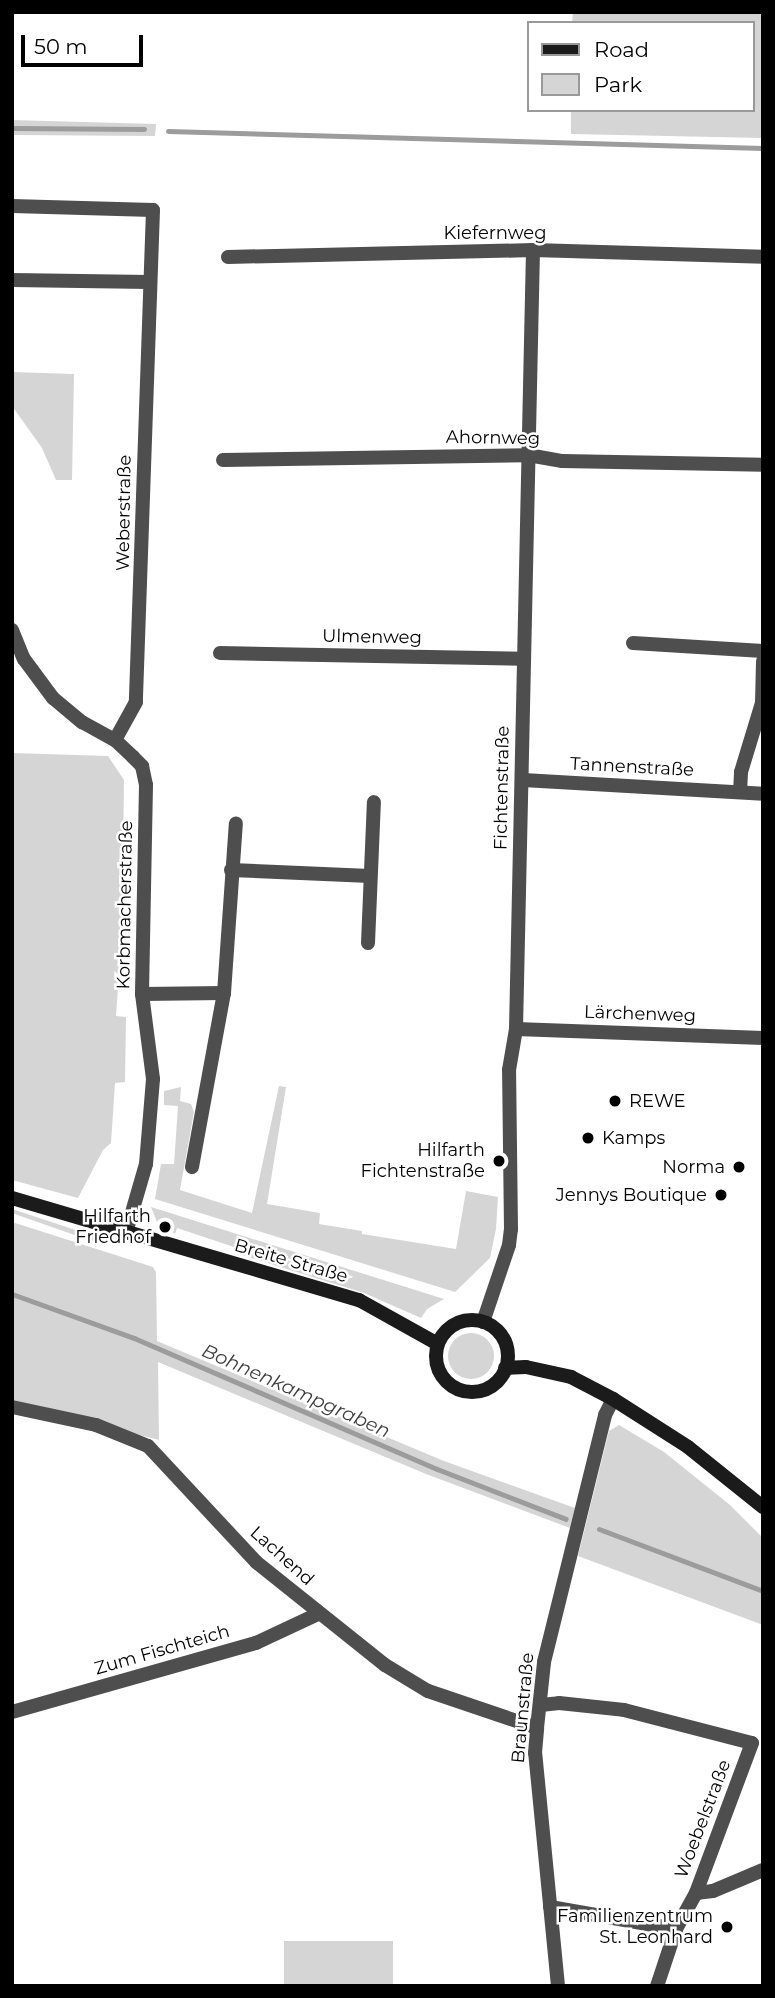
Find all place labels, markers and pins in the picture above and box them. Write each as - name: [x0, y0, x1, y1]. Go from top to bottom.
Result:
- place label: REWE: [629, 1090, 686, 1112]
- marker: REWE: [607, 1093, 623, 1109]
- place label: Kamps: [602, 1127, 665, 1149]
- marker: Kamps: [580, 1130, 596, 1146]
- place label: Hilfarth Fichtenstraße: [360, 1140, 485, 1182]
- marker: Hilfarth Fichtenstraße: [491, 1153, 507, 1169]
- place label: Norma: [662, 1156, 725, 1178]
- marker: Norma: [731, 1159, 747, 1175]
- place label: Jennys Boutique: [556, 1184, 707, 1206]
- marker: Jennys Boutique: [713, 1187, 729, 1203]
- place label: Hilfarth Friedhof: [75, 1206, 151, 1248]
- marker: Hilfarth Friedhof: [157, 1219, 173, 1235]
- place label: Familienzentrum St. Leonhard: [557, 1906, 713, 1948]
- marker: Familienzentrum St. Leonhard: [719, 1919, 735, 1935]

